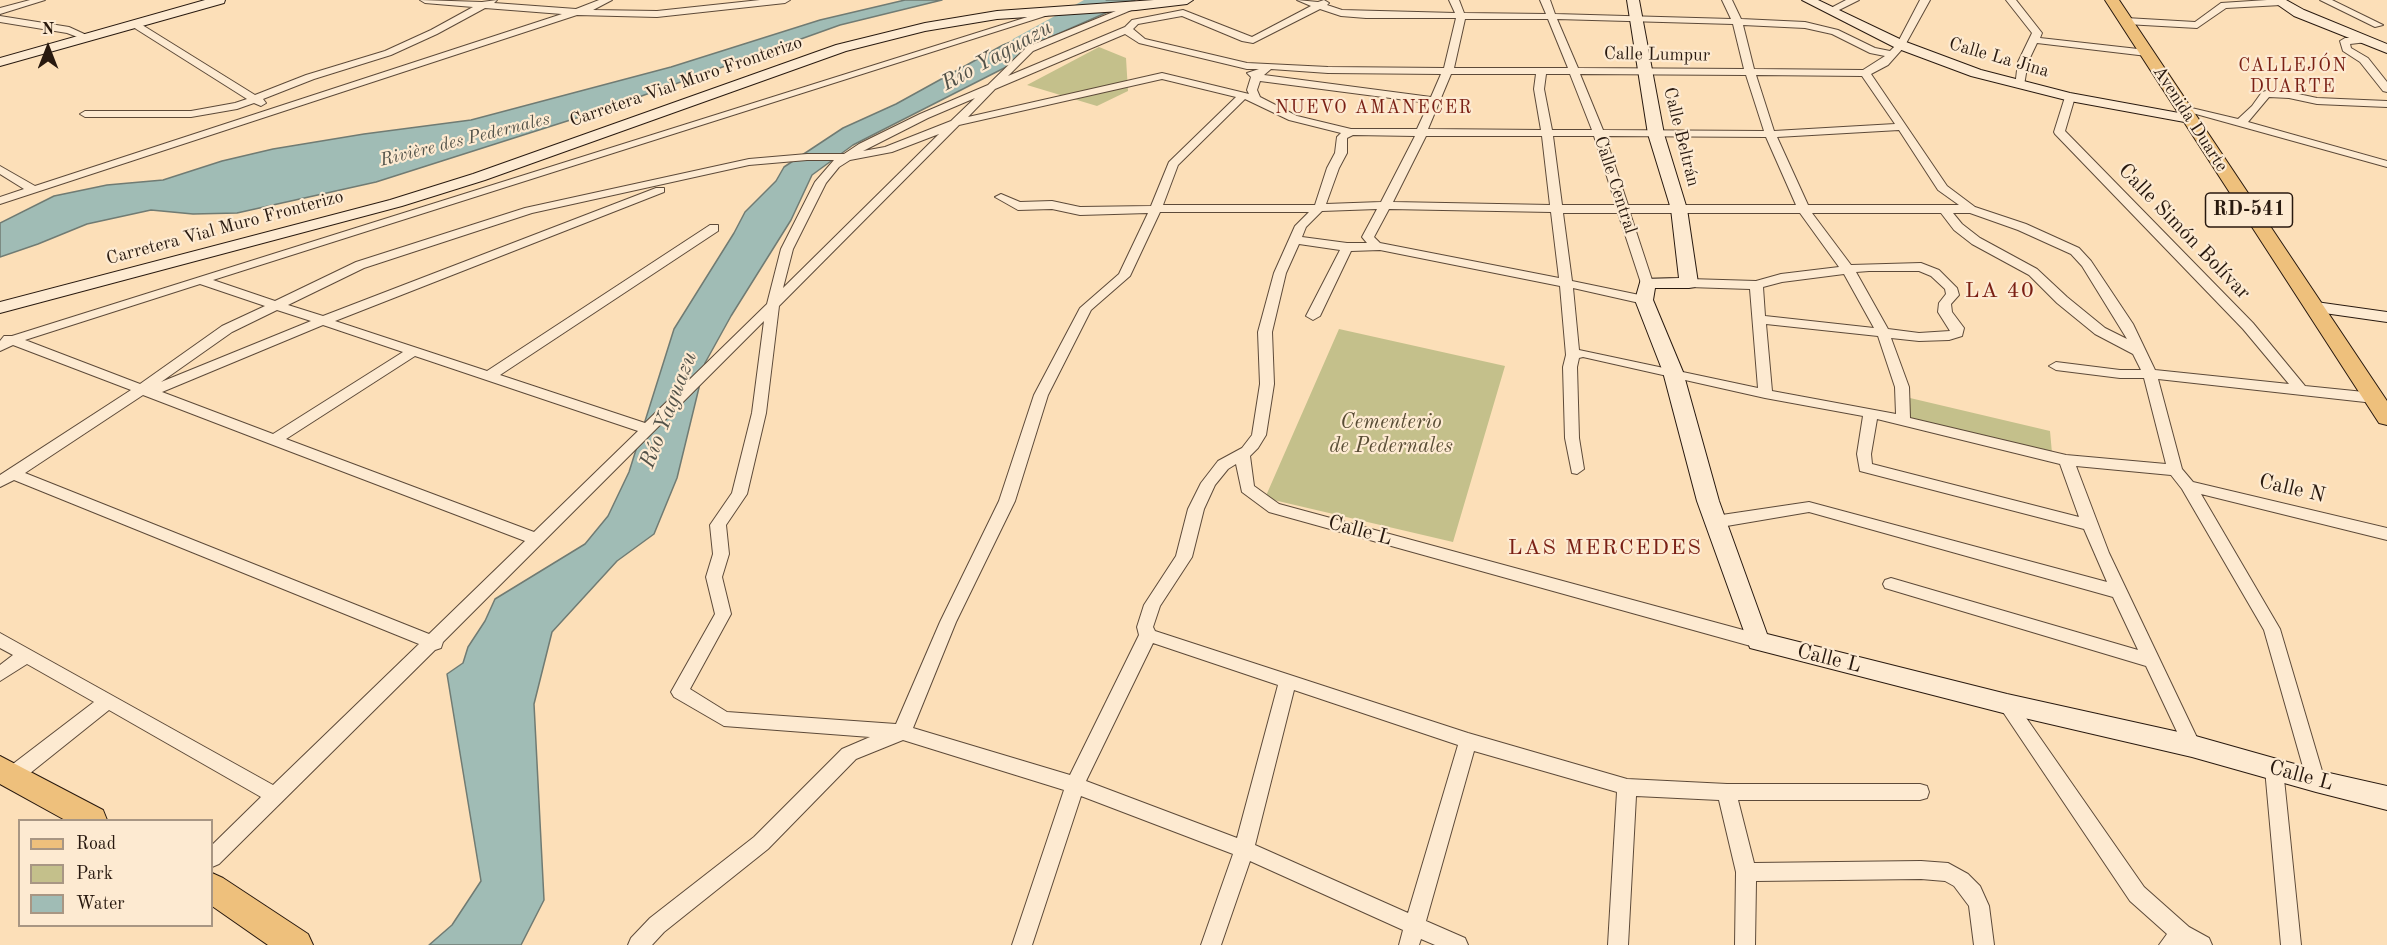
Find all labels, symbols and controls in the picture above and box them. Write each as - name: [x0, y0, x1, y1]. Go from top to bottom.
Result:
- water label: Río Yaguazu: [937, 15, 1057, 97]
- north arrow: [18, 18, 78, 78]
- text: N: [42, 22, 54, 38]
- street label: Carretera Vial Muro Fronterizo: [567, 32, 805, 132]
- street label: Calle La Jina: [1946, 33, 2052, 83]
- street label: Calle Lumpur: [1604, 43, 1710, 67]
- district label: CALLEJÓN DUARTE: [2238, 55, 2348, 98]
- street label: Avenida Duarte: [2148, 62, 2232, 176]
- street label: Calle Beltrán: [1658, 85, 1704, 189]
- district label: NUEVO AMANECER: [1275, 97, 1473, 119]
- water label: Rivière des Pedernales: [378, 108, 552, 172]
- street label: Calle Central: [1589, 133, 1641, 237]
- street label: Calle Simón Bolívar: [2112, 159, 2256, 305]
- street label: Carretera Vial Muro Fronterizo: [104, 186, 346, 270]
- road number: RD-541: [2206, 193, 2292, 227]
- district label: LA 40: [1965, 278, 2035, 304]
- water label: Río Yaguazu: [635, 348, 703, 472]
- park label: Cementerio de Pedernales: [1329, 409, 1453, 459]
- street label: Calle N: [2256, 469, 2328, 509]
- street label: Calle L: [1325, 510, 1395, 552]
- district label: LAS MERCEDES: [1508, 535, 1702, 561]
- street label: Calle L: [1794, 639, 1864, 679]
- street label: Calle L: [2266, 755, 2336, 797]
- legend: [18, 819, 213, 927]
- text: Road: [76, 835, 116, 853]
- text: Park: [76, 865, 113, 883]
- text: Water: [76, 895, 125, 913]

